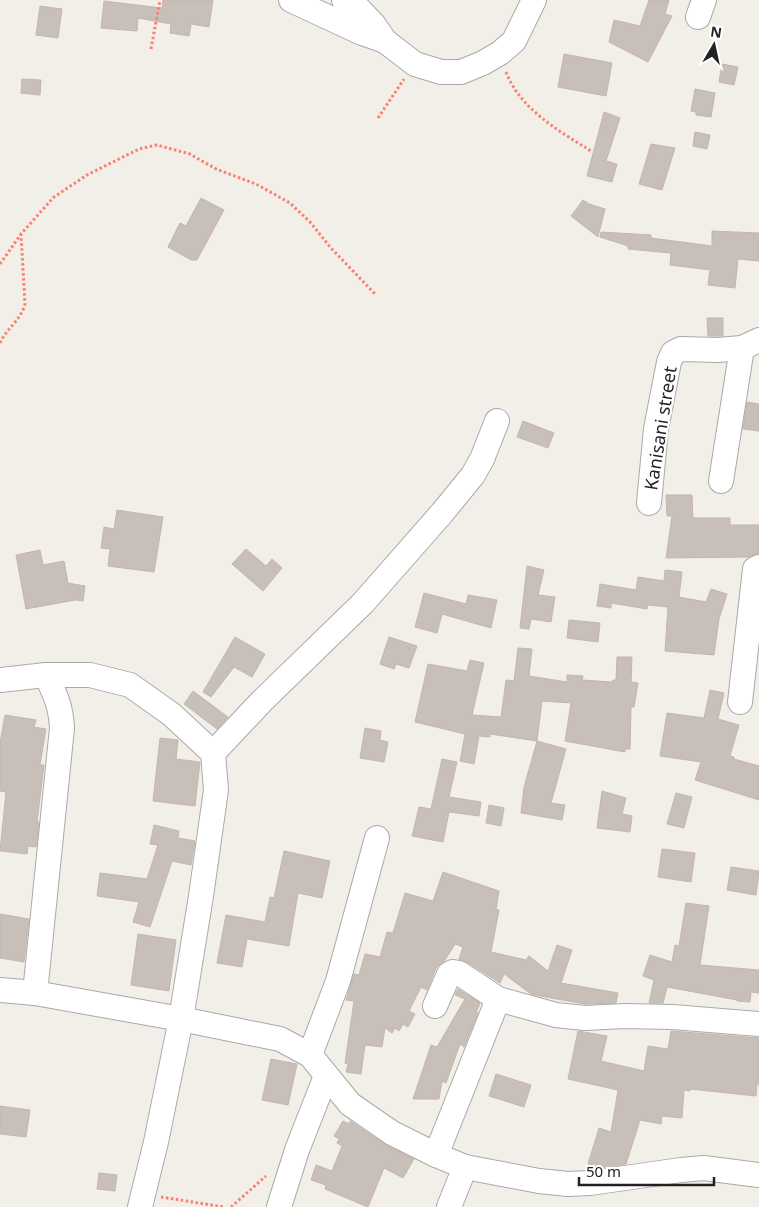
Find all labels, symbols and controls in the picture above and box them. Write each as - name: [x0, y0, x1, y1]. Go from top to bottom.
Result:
- north arrow: [689, 20, 739, 70]
- text: N: [709, 21, 723, 42]
- street label: Kanisani street: [638, 364, 682, 492]
- scale bar: [579, 1154, 714, 1186]
- text: 50 m: [586, 1161, 621, 1181]

